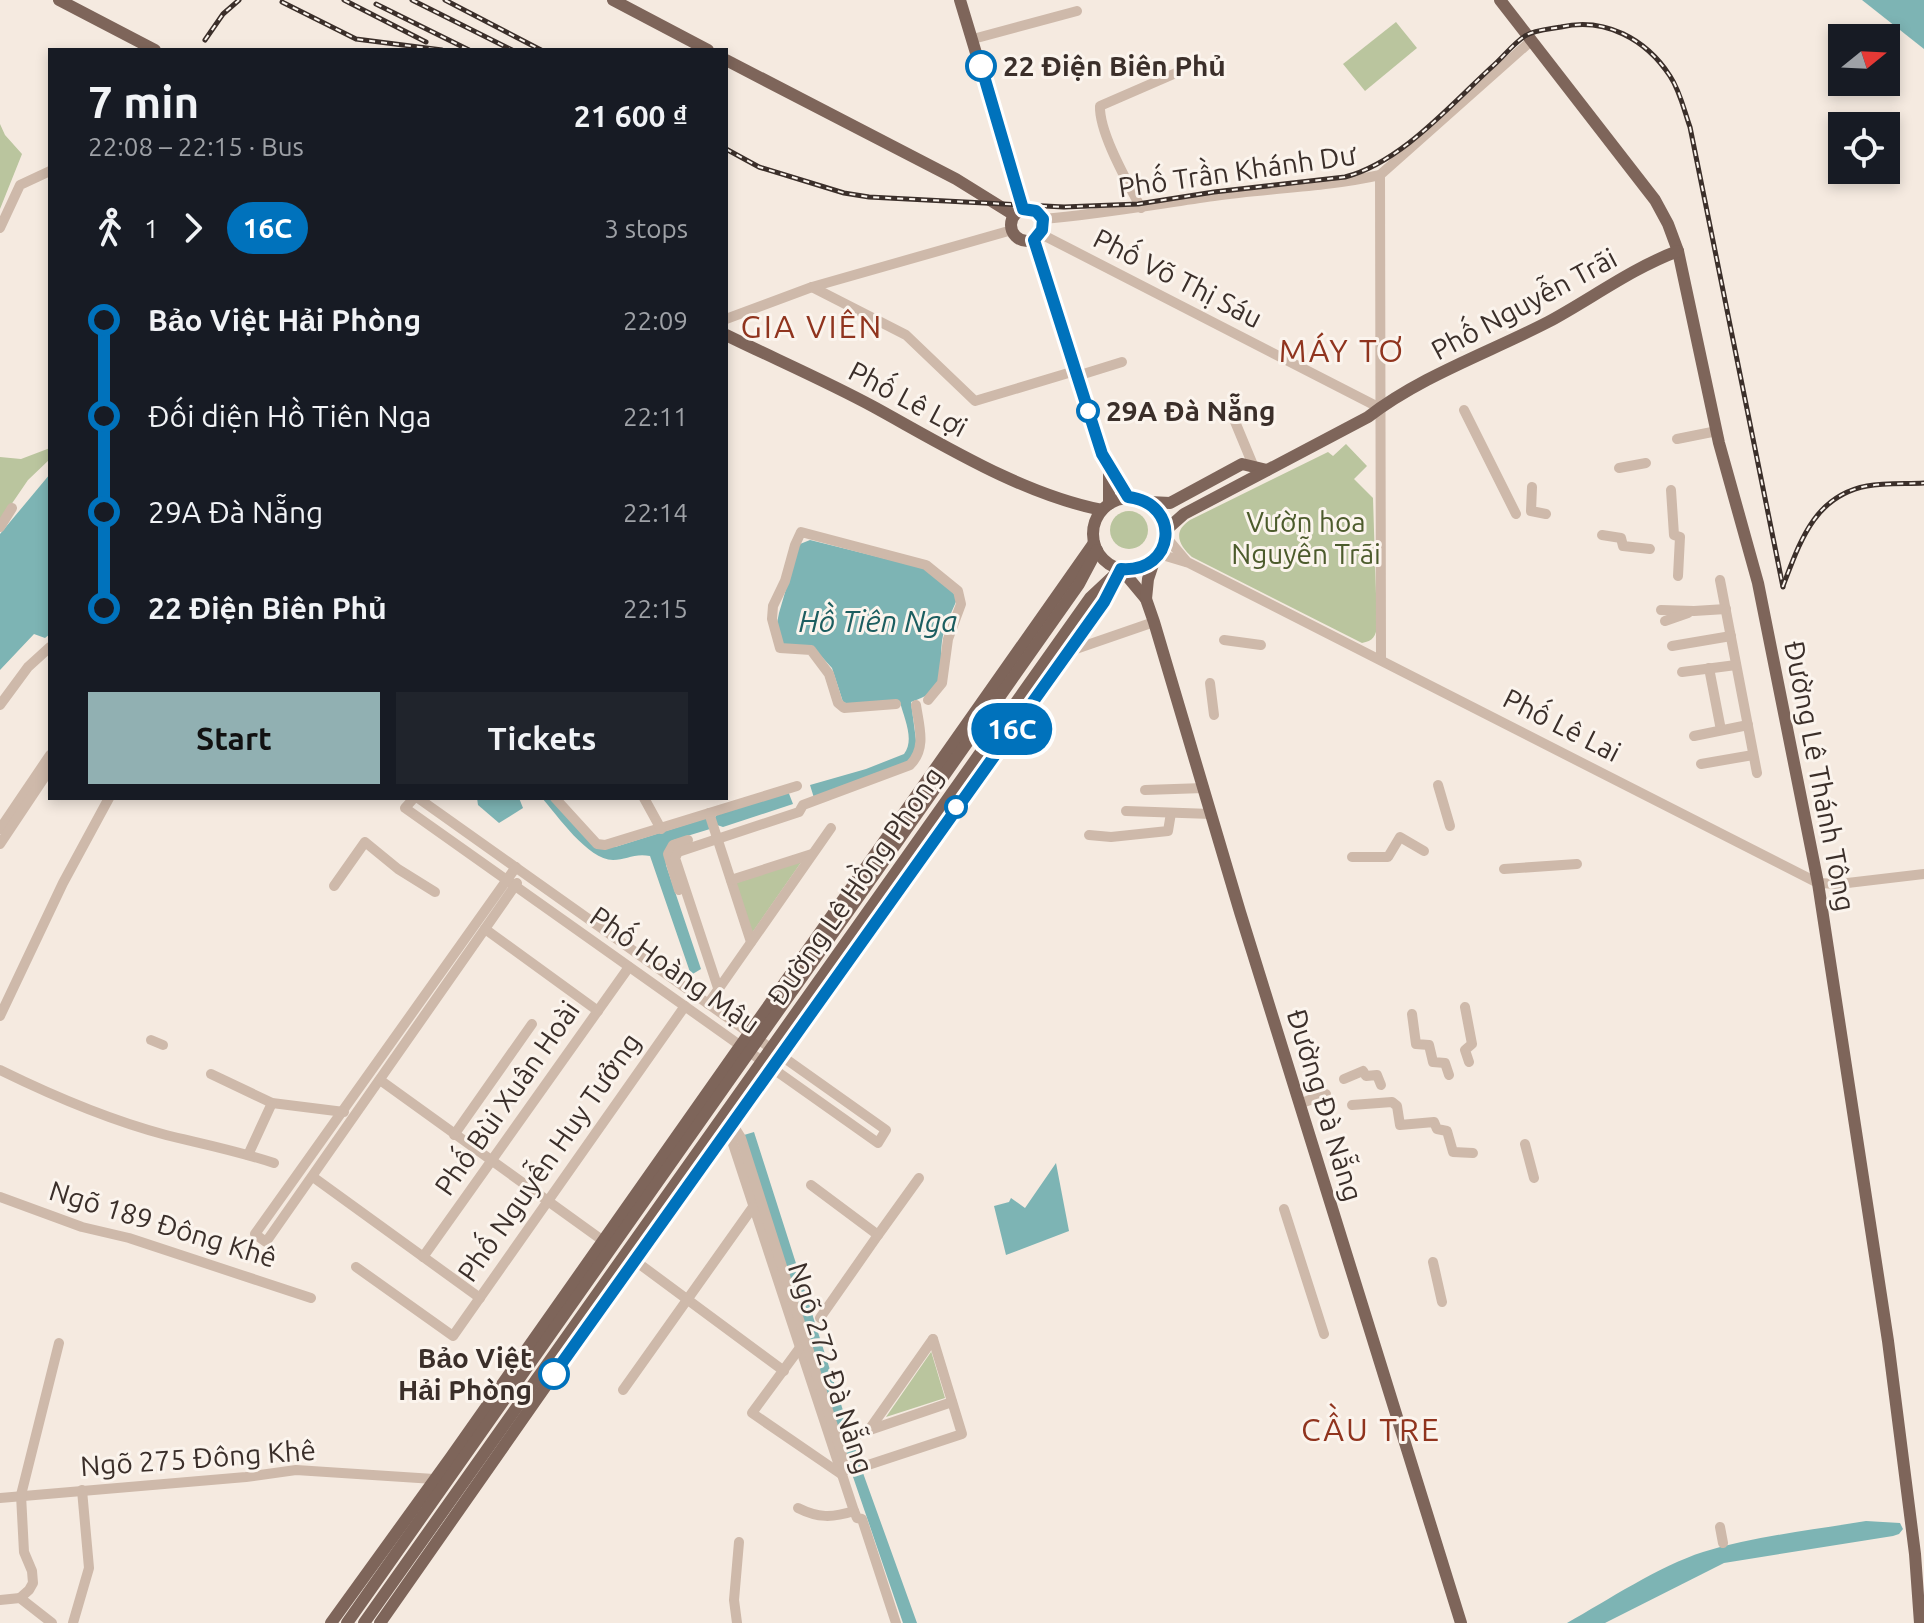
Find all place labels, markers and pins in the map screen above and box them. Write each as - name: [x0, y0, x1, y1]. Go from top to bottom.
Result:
- place label: 22 Điện Biên Phủ: [1003, 50, 1226, 81]
- marker: 22 Điện Biên Phủ: [966, 51, 996, 81]
- place label: 29A Đà Nẵng: [1106, 393, 1275, 426]
- marker: 29A Đà Nẵng: [1077, 400, 1099, 422]
- unlabelled marker: [945, 796, 967, 818]
- place label: Bảo Việt Hải Phòng: [398, 1342, 532, 1405]
- marker: Bảo Việt Hải Phòng: [539, 1359, 569, 1389]

